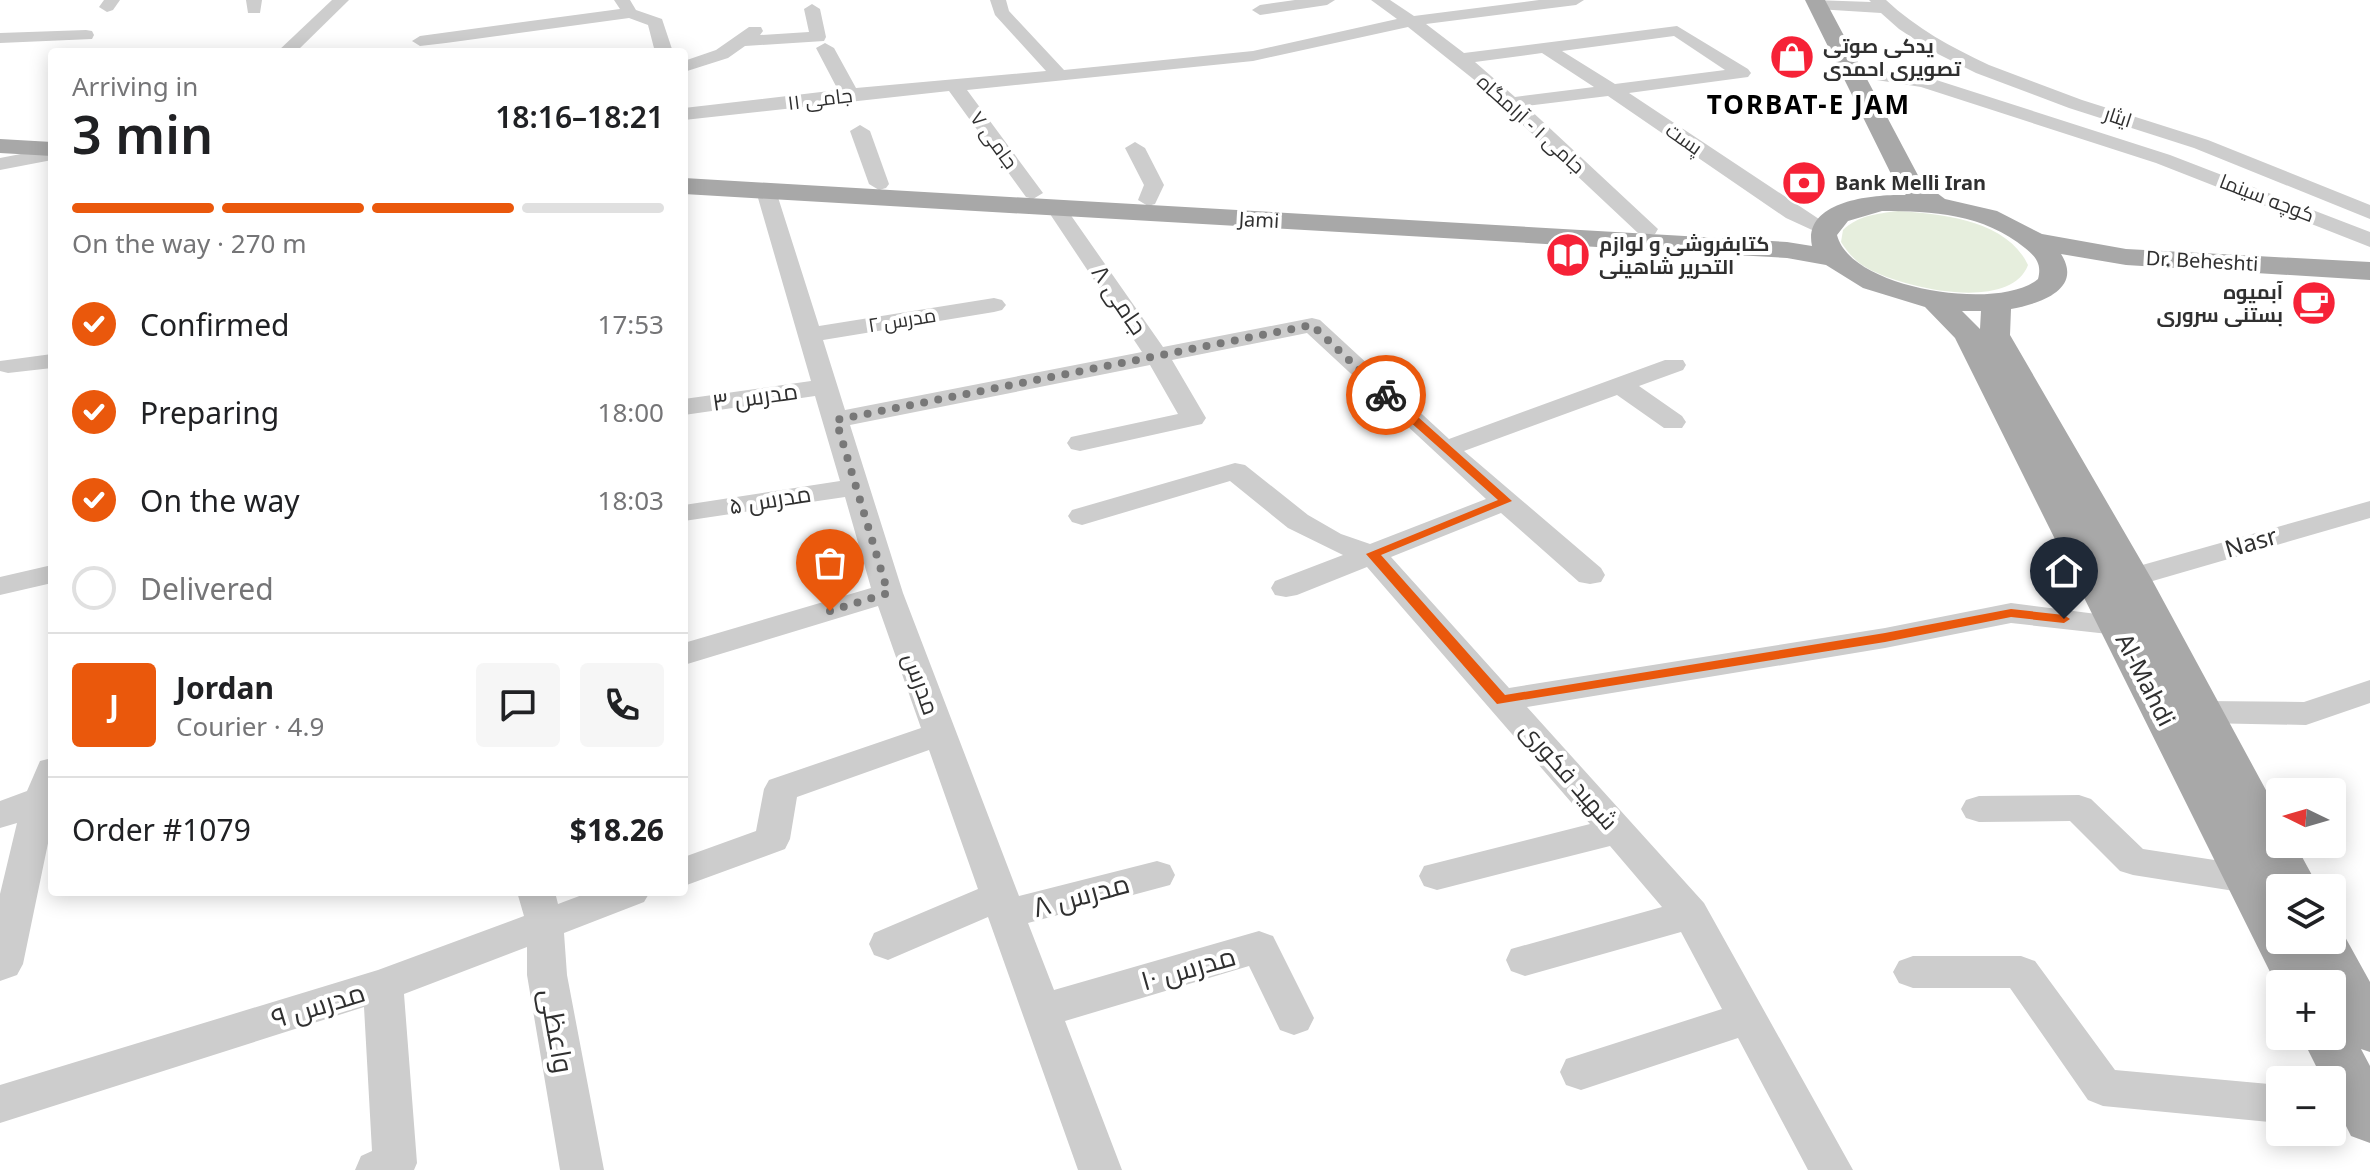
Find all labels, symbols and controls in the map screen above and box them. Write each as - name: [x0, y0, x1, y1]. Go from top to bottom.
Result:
- place label: یدکی صوتی تصویری احمدی: [1823, 32, 1962, 82]
- shop icon: یدکی صوتی تصویری احمدی: [1768, 33, 1816, 81]
- text: Arriving in: [72, 68, 198, 104]
- street label: جامی ۱ - آرامگاه: [1472, 68, 1591, 179]
- street label: جامی ۱۱: [786, 81, 854, 116]
- district label: TORBAT-E JAM: [1707, 86, 1911, 122]
- text: 18:16–18:21: [495, 96, 664, 137]
- text: 3 min: [72, 98, 213, 169]
- street label: ایثار: [2100, 99, 2136, 134]
- street label: جامی ۷: [964, 105, 1024, 174]
- street label: پست: [1661, 116, 1708, 161]
- bank icon: Bank Melli Iran: [1780, 159, 1828, 207]
- street label: کوچه سینما: [2216, 167, 2319, 228]
- place label: Bank Melli Iran: [1835, 169, 1986, 196]
- street label: Jami: [1236, 205, 1280, 234]
- text: On the way · 270 m: [72, 225, 306, 261]
- place label: کتابفروشی و لوازم التحریر شاهینی: [1599, 230, 1769, 280]
- library icon: کتابفروشی و لوازم التحریر شاهینی: [1544, 231, 1592, 279]
- street label: Dr. Beheshti: [2145, 244, 2259, 277]
- street label: جامی ۸: [1085, 257, 1156, 341]
- place label: آبمیوه بستنی سروری: [2156, 278, 2284, 328]
- cafe icon: آبمیوه بستنی سروری: [2290, 279, 2338, 327]
- street label: مدرس ۲: [866, 301, 938, 338]
- icon: check: [72, 302, 116, 346]
- text: Confirmed: [140, 304, 290, 345]
- text: 17:53: [598, 306, 664, 342]
- courier: [1346, 355, 1426, 435]
- street label: مدرس ۳: [710, 373, 800, 418]
- icon: bike: [1364, 373, 1408, 417]
- icon: check: [72, 390, 116, 434]
- text: Preparing: [140, 392, 279, 433]
- text: 18:00: [598, 394, 664, 430]
- street label: مدرس ۵: [726, 476, 813, 521]
- icon: check: [72, 478, 116, 522]
- text: On the way: [140, 480, 300, 521]
- text: 18:03: [598, 482, 664, 518]
- street label: Nasr: [2221, 518, 2281, 565]
- pin: [796, 529, 864, 611]
- pin: [2030, 537, 2098, 619]
- icon: bag: [808, 541, 852, 585]
- icon: home: [2042, 549, 2086, 593]
- text: Delivered: [140, 568, 274, 609]
- street label: Al-Mahdi: [2109, 627, 2184, 731]
- street label: مدرس: [896, 648, 949, 719]
- button: chat: [476, 663, 560, 747]
- button: phone: [580, 663, 664, 747]
- text: Jordan: [176, 667, 274, 708]
- text: J: [109, 685, 119, 726]
- text: Courier · 4.9: [176, 708, 324, 744]
- street label: شهید فکوری: [1514, 714, 1626, 836]
- north arrow: [2266, 778, 2346, 858]
- map controls: [2266, 778, 2346, 1146]
- text: Order #1079: [72, 809, 251, 850]
- text: $18.26: [570, 809, 664, 850]
- street label: مدرس ۸: [1028, 863, 1133, 925]
- button: layers: [2266, 874, 2346, 954]
- street label: مدرس ۱۰: [1136, 935, 1240, 999]
- button: +: [2266, 970, 2346, 1050]
- street label: مدرس ۹: [266, 972, 369, 1036]
- street label: واعظی: [532, 986, 584, 1076]
- button: −: [2266, 1066, 2346, 1146]

